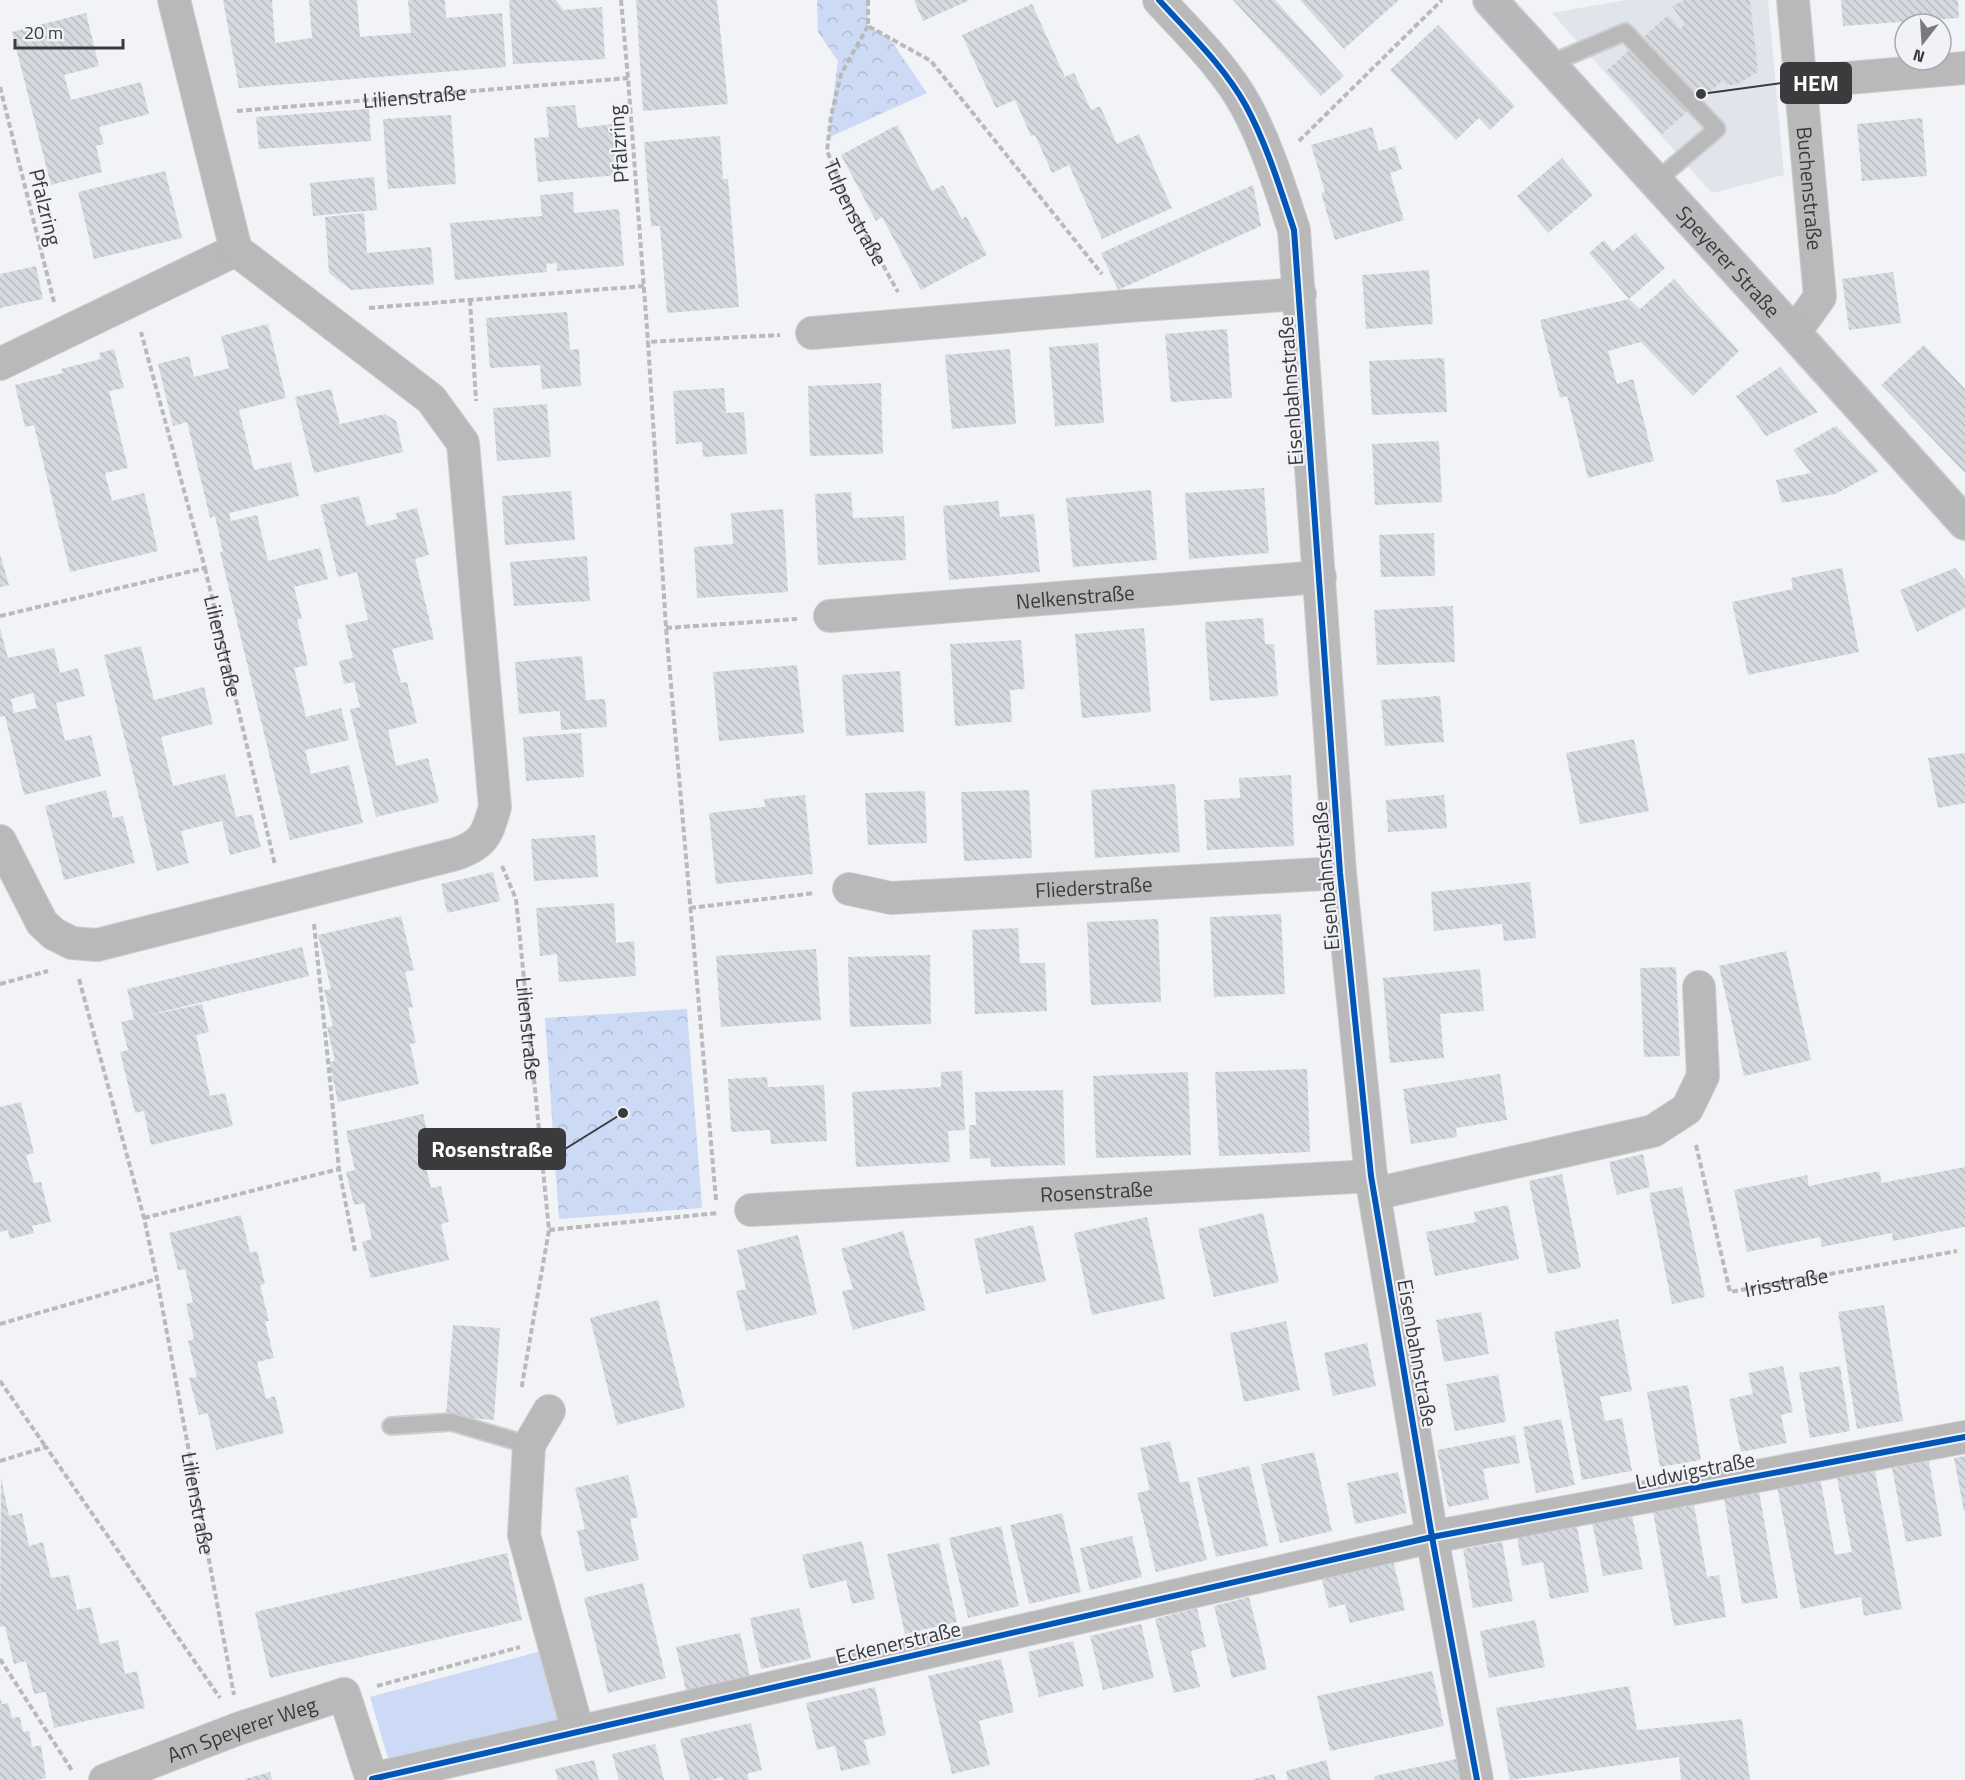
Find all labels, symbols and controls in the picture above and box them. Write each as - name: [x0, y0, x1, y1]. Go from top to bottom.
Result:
- scale bar: [15, 12, 123, 50]
- north arrow: [1893, 12, 1953, 72]
- text: 20 m: [24, 19, 63, 46]
- text: N: [1910, 43, 1927, 69]
- callout: HEM: [1781, 63, 1851, 103]
- text: HEM: [1793, 66, 1839, 100]
- street label: Lilienstraße: [361, 76, 467, 116]
- street label: Pfalzring: [599, 104, 637, 184]
- street label: Buchenstraße: [1789, 125, 1832, 251]
- street label: Tulpenstraße: [816, 154, 896, 271]
- street label: Pfalzring: [21, 165, 71, 249]
- street label: Speyerer Straße: [1669, 198, 1788, 325]
- street label: Eisenbahnstraße: [1269, 315, 1311, 467]
- street label: Nelkenstraße: [1015, 576, 1136, 617]
- street label: Lilienstraße: [196, 592, 251, 700]
- street label: Eisenbahnstraße: [1303, 800, 1347, 952]
- street label: Fliederstraße: [1034, 867, 1153, 906]
- street label: Lilienstraße: [508, 975, 550, 1082]
- callout: Rosenstraße: [419, 1129, 565, 1169]
- text: Rosenstraße: [431, 1132, 553, 1166]
- street label: Rosenstraße: [1039, 1172, 1154, 1210]
- street label: Irisstraße: [1742, 1259, 1831, 1305]
- street label: Eisenbahnstraße: [1389, 1277, 1447, 1429]
- street label: Ludwigstraße: [1632, 1443, 1758, 1497]
- street label: Lilienstraße: [173, 1449, 224, 1557]
- street label: Eckenerstraße: [832, 1612, 964, 1672]
- street label: Am Speyerer Weg: [162, 1688, 321, 1771]

